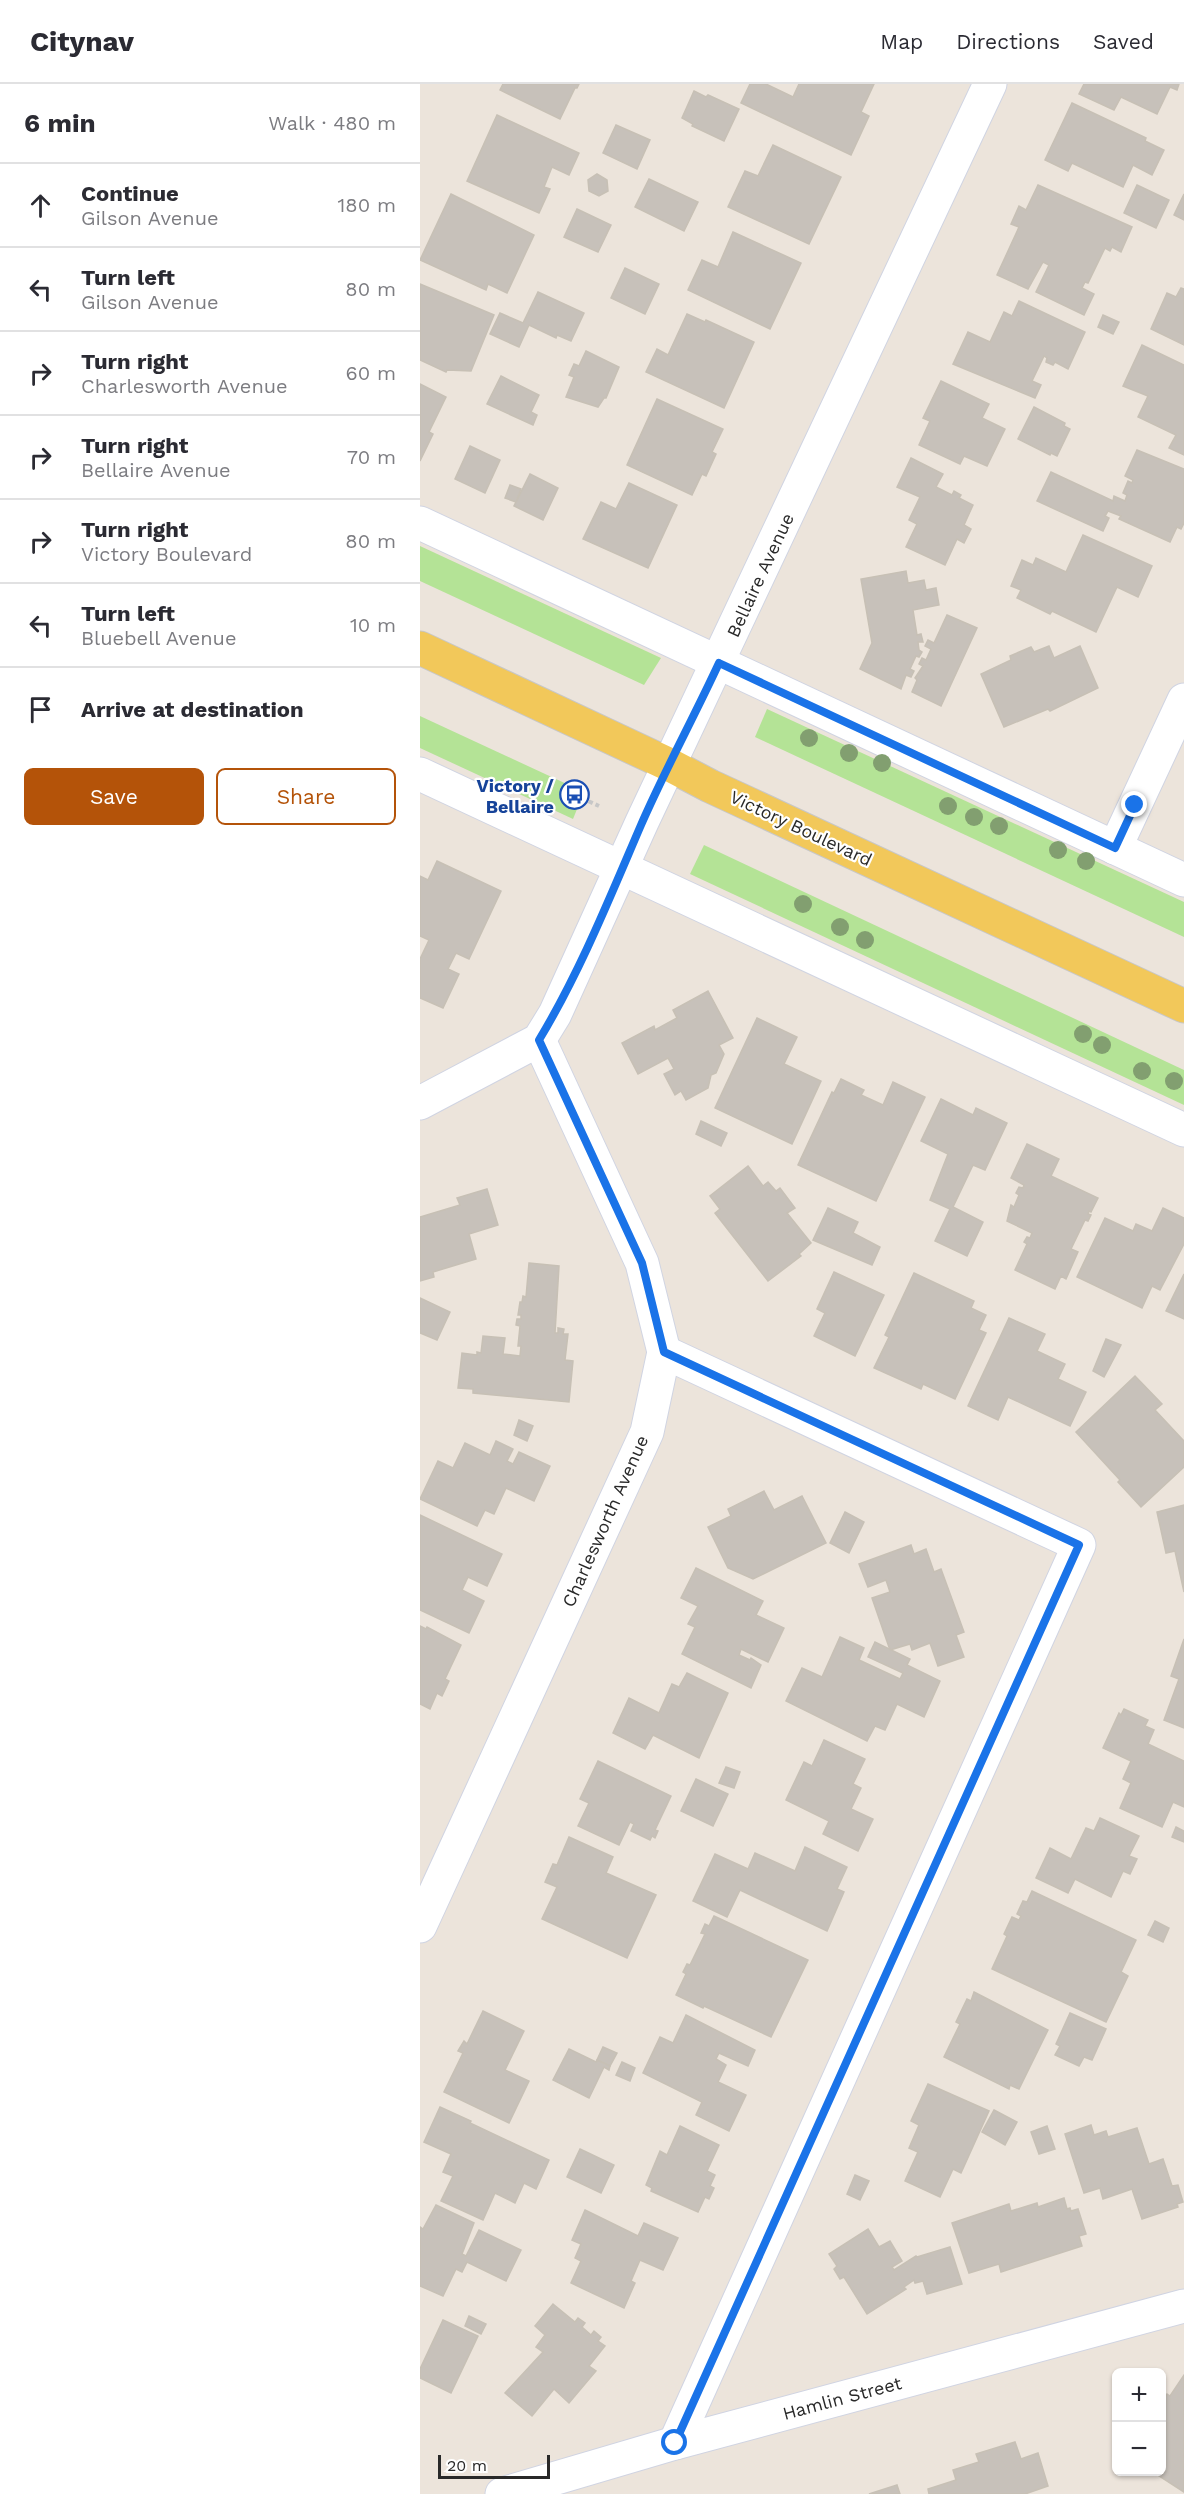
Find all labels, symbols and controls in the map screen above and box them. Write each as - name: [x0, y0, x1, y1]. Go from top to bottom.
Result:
- text: Citynav: [30, 25, 134, 58]
- text: Map: [880, 29, 923, 54]
- text: Directions: [956, 29, 1060, 54]
- text: Saved: [1093, 29, 1154, 54]
- text: 6 min: [24, 108, 96, 138]
- text: Walk · 480 m: [268, 111, 396, 135]
- text: Continue: [81, 181, 179, 206]
- icon: ahead: [24, 189, 57, 222]
- text: 180 m: [338, 193, 396, 217]
- text: Gilson Avenue: [81, 206, 219, 230]
- text: Turn left: [81, 265, 175, 290]
- icon: left: [24, 273, 57, 306]
- text: 80 m: [345, 277, 396, 301]
- text: Gilson Avenue: [81, 290, 219, 314]
- text: Turn right: [81, 349, 188, 374]
- icon: right: [24, 357, 57, 390]
- text: 60 m: [346, 361, 396, 385]
- text: Charlesworth Avenue: [81, 374, 288, 398]
- text: Turn right: [81, 433, 188, 458]
- icon: right: [24, 441, 57, 474]
- text: 70 m: [347, 445, 396, 469]
- text: Bellaire Avenue: [81, 458, 231, 482]
- street label: Bellaire Avenue: [722, 510, 798, 640]
- text: Turn right: [81, 517, 188, 542]
- icon: right: [24, 525, 57, 558]
- text: 80 m: [345, 529, 396, 553]
- text: Victory Boulevard: [81, 542, 252, 566]
- text: Turn left: [81, 601, 175, 626]
- icon: left: [24, 609, 57, 642]
- text: 10 m: [350, 613, 396, 637]
- text: Bluebell Avenue: [81, 626, 236, 650]
- icon: arrive: [24, 693, 57, 726]
- text: Arrive at destination: [81, 697, 304, 722]
- button: Save: [24, 768, 204, 825]
- button: Share: [216, 768, 396, 825]
- place label: Victory / Bellaire: [477, 775, 555, 817]
- bus stop icon: Victory / Bellaire: [559, 779, 591, 811]
- street label: Victory Boulevard: [727, 786, 875, 870]
- route end: [1121, 791, 1147, 817]
- street label: Charlesworth Avenue: [558, 1432, 652, 1610]
- map controls: [1112, 2368, 1166, 2476]
- button: +: [1112, 2368, 1166, 2422]
- street label: Hamlin Street: [780, 2372, 904, 2424]
- button: −: [1112, 2422, 1166, 2476]
- route start: [661, 2429, 687, 2455]
- scale bar: [438, 2452, 550, 2480]
- text: 20 m: [447, 2456, 487, 2475]

